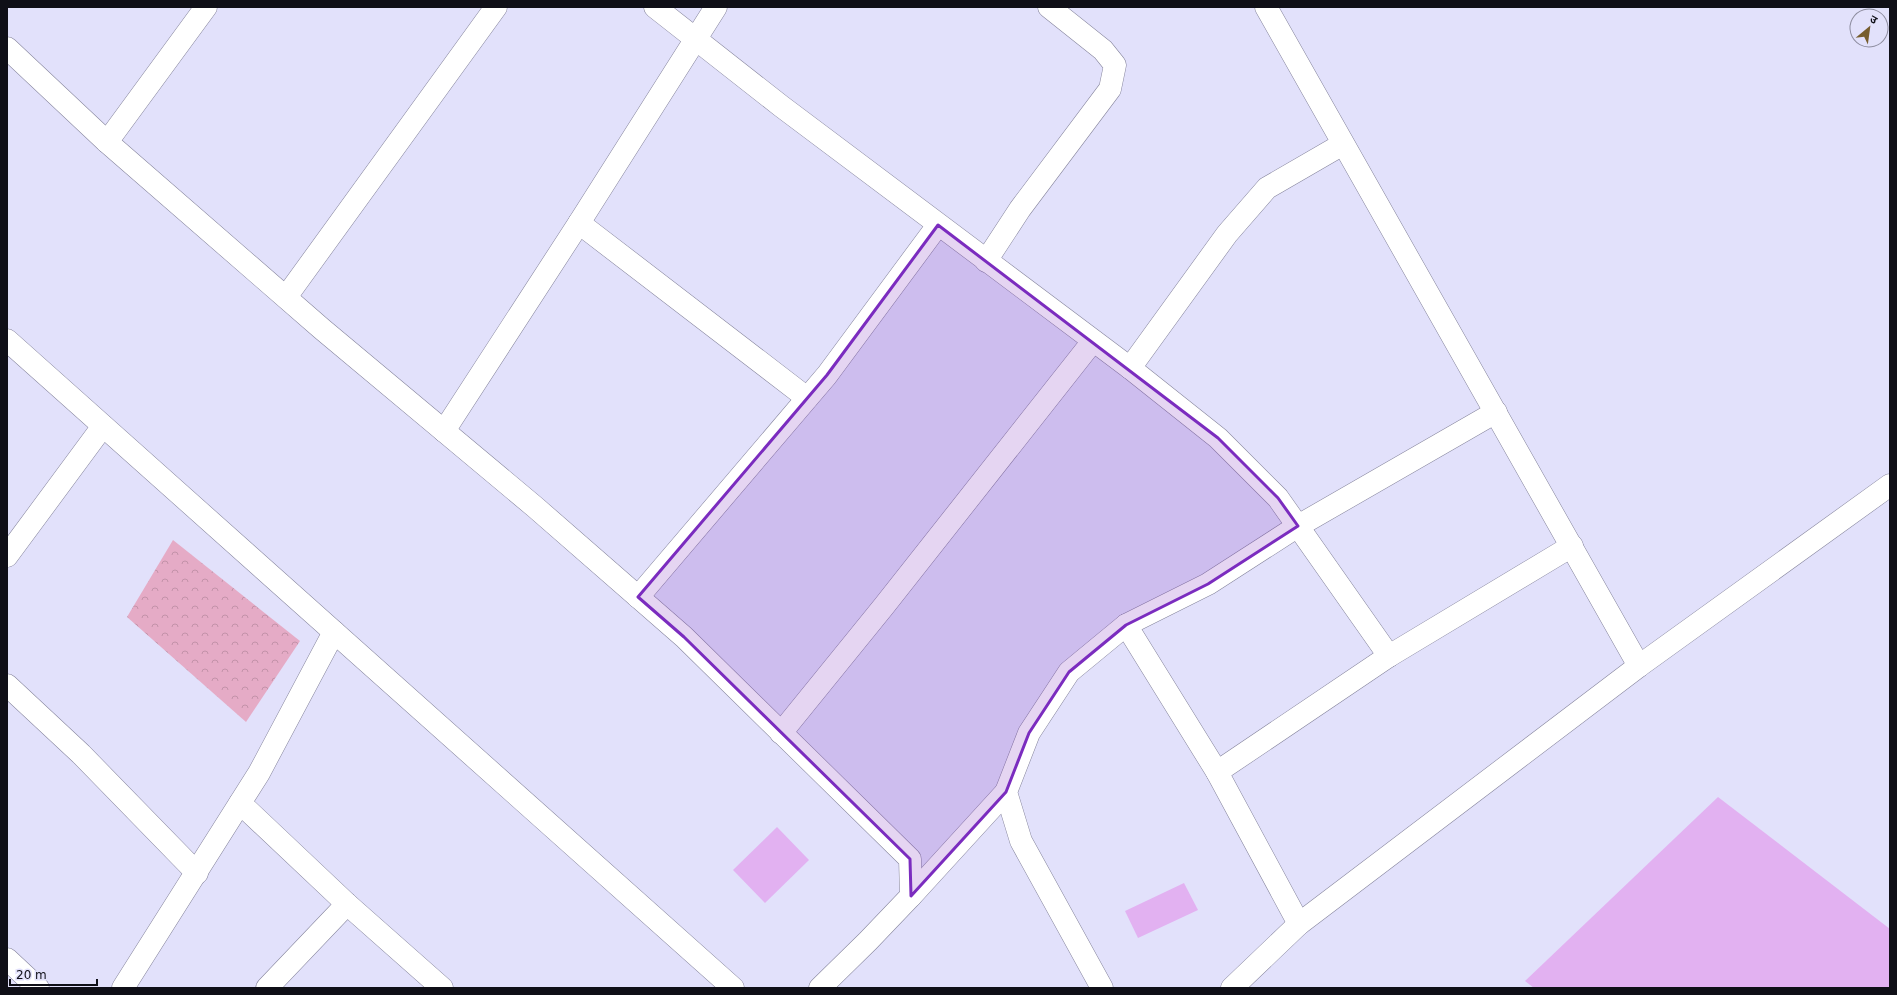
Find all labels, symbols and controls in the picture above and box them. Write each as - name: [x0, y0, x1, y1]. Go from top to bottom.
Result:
- north arrow: [1849, 8, 1889, 48]
- text: उ: [1868, 12, 1880, 27]
- scale bar: [10, 961, 97, 987]
- text: 20 m: [16, 968, 47, 982]

